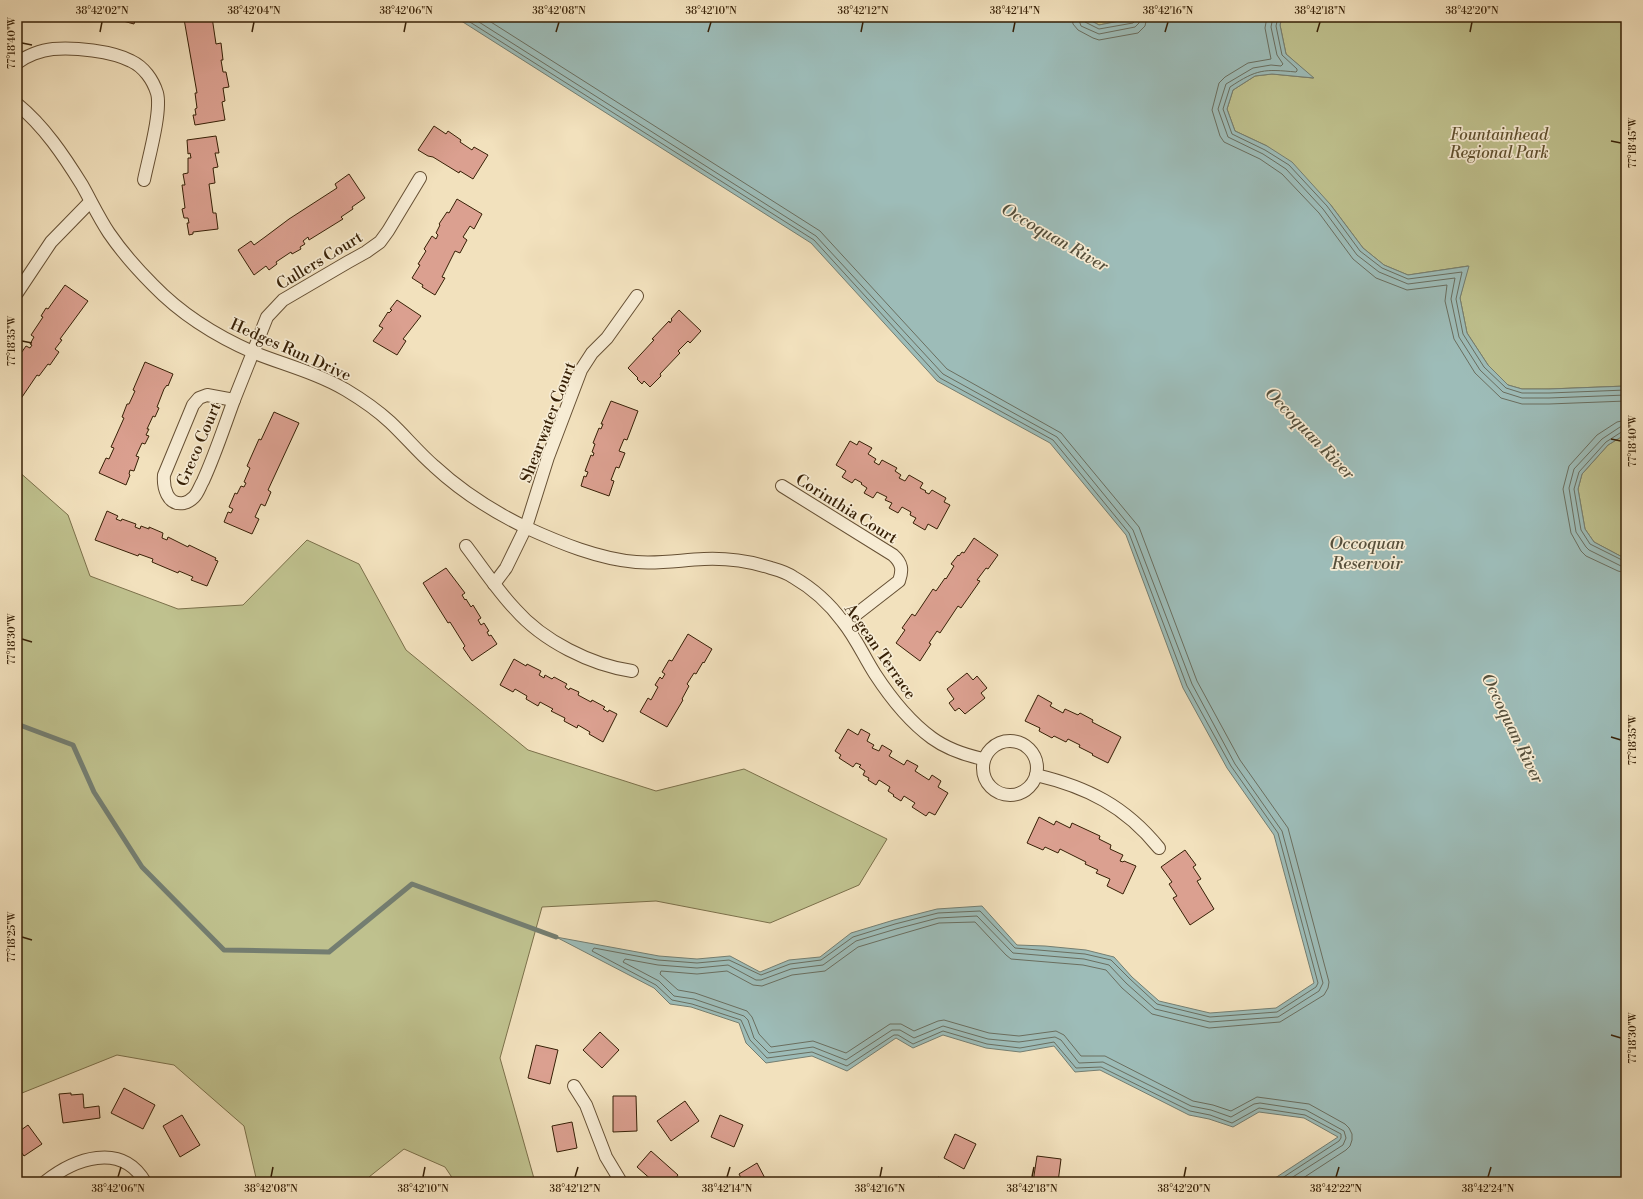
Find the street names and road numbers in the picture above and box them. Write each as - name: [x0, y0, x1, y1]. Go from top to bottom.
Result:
- street label: Cullers Court: [273, 227, 367, 294]
- street label: Hedges Run Drive: [227, 314, 354, 386]
- street label: Shearwater Court: [516, 359, 580, 486]
- street label: Greco Court: [172, 399, 226, 489]
- street label: Corinthia Court: [792, 470, 901, 548]
- street label: Aegean Terrace: [839, 599, 920, 703]

